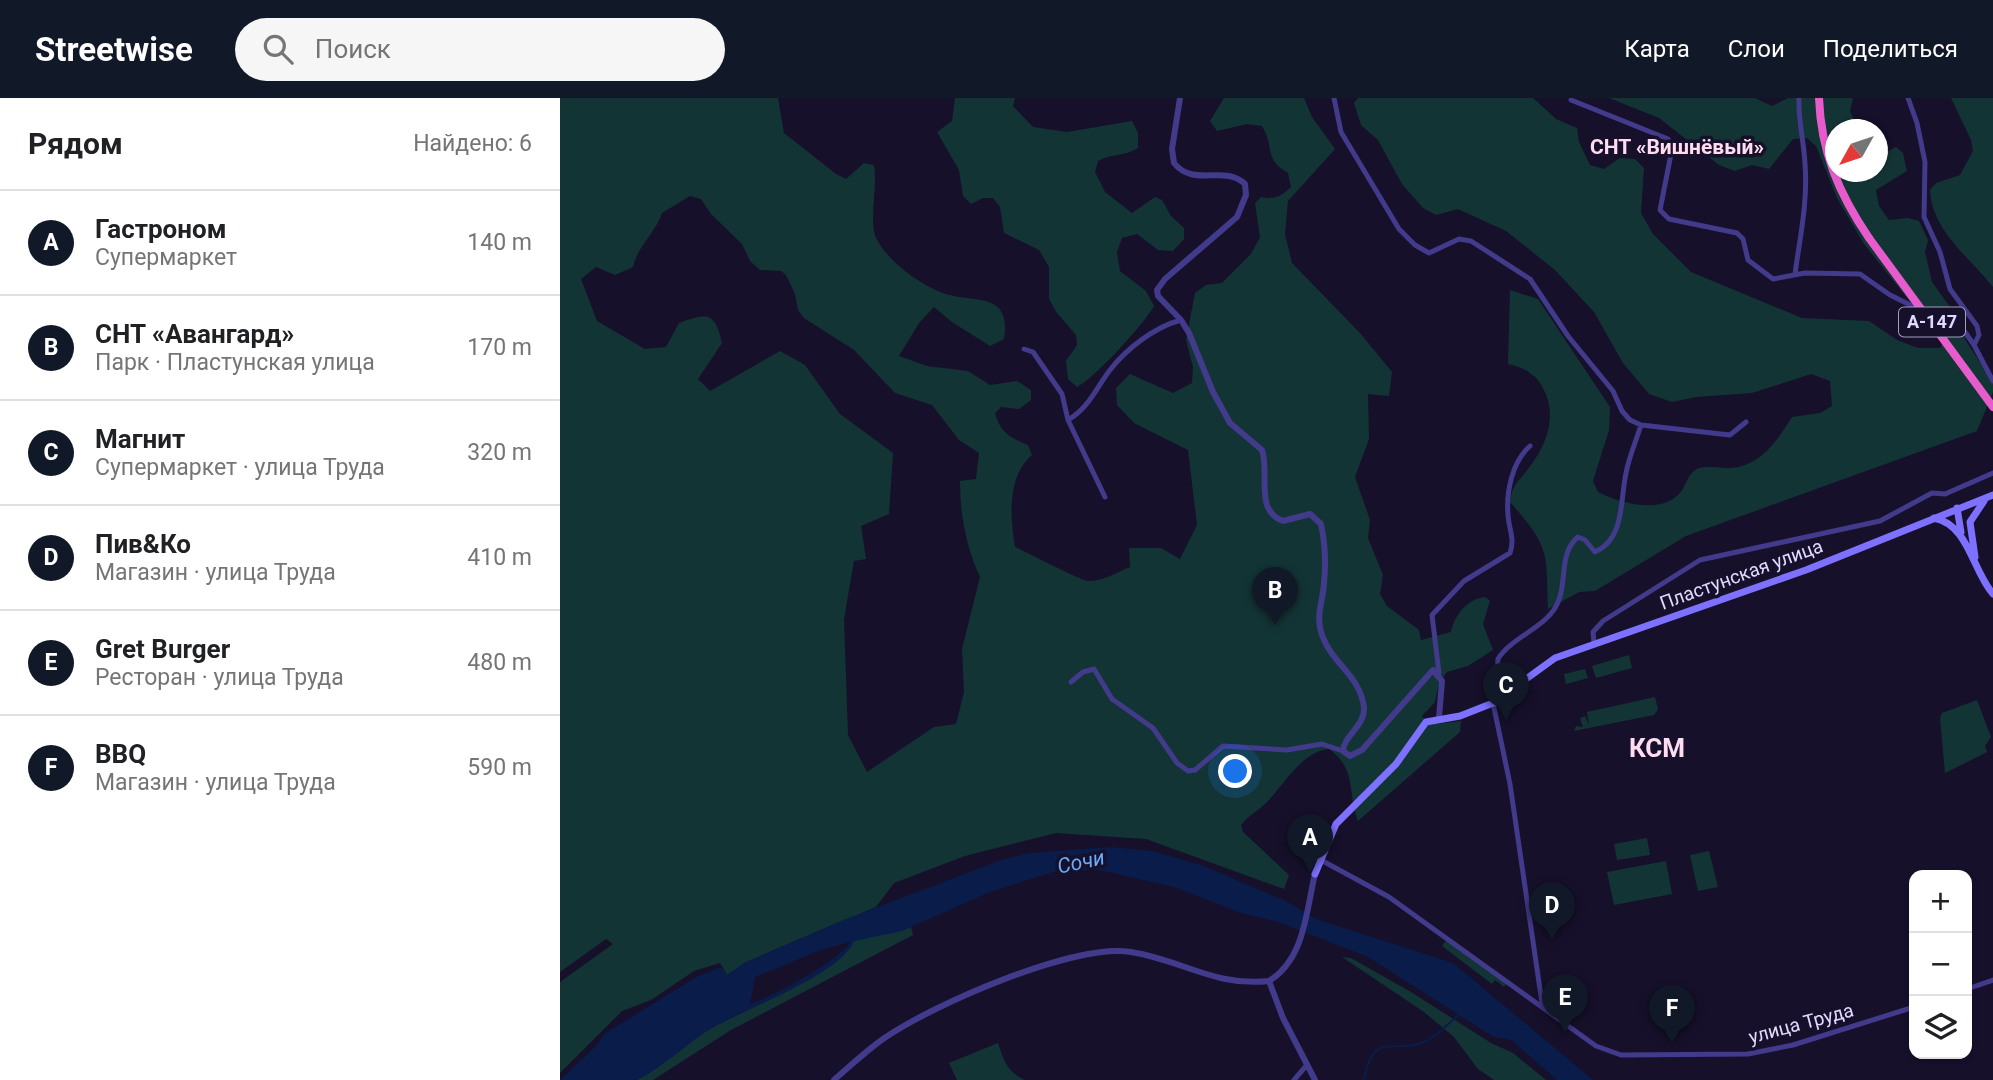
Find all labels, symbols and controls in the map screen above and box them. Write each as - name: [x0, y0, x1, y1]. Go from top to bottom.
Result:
- search box: [235, 18, 725, 81]
- text: Streetwise: [35, 30, 193, 69]
- icon: search: [259, 30, 297, 68]
- text: Поиск: [315, 34, 391, 64]
- text: Карта: [1624, 35, 1690, 63]
- text: Слои: [1728, 35, 1785, 63]
- text: Поделиться: [1823, 35, 1958, 63]
- north arrow: [1825, 119, 1888, 182]
- text: Рядом: [28, 126, 123, 161]
- text: Найдено: 6: [413, 130, 532, 157]
- district label: СНТ «Вишнёвый»: [1590, 135, 1764, 159]
- text: Гастроном: [95, 214, 226, 244]
- text: A: [43, 229, 59, 256]
- text: 140 m: [467, 229, 532, 256]
- text: Супермаркет: [95, 244, 237, 271]
- road number: А-147: [1899, 308, 1965, 336]
- text: СНТ «Авангард»: [95, 319, 294, 349]
- text: B: [44, 334, 58, 361]
- text: 170 m: [467, 334, 532, 361]
- text: Парк · Пластунская улица: [95, 349, 375, 376]
- text: Магнит: [95, 424, 185, 454]
- text: C: [43, 439, 59, 466]
- text: 320 m: [467, 439, 532, 466]
- text: Супермаркет · улица Труда: [95, 454, 385, 481]
- text: Пив&Ко: [95, 529, 191, 559]
- street label: Пластунская улица: [1656, 534, 1826, 615]
- text: D: [44, 544, 58, 571]
- text: 410 m: [467, 544, 532, 571]
- text: Магазин · улица Труда: [95, 559, 336, 586]
- pin: B: [1252, 567, 1298, 625]
- text: Gret Burger: [95, 634, 230, 664]
- text: E: [45, 649, 57, 676]
- text: 480 m: [467, 649, 532, 676]
- pin: C: [1483, 662, 1529, 720]
- text: Ресторан · улица Труда: [95, 664, 344, 691]
- district label: КСМ: [1629, 733, 1685, 763]
- text: BBQ: [95, 739, 146, 769]
- text: F: [45, 754, 57, 781]
- text: 590 m: [467, 754, 532, 781]
- your location: [1218, 754, 1252, 788]
- text: Магазин · улица Труда: [95, 769, 336, 796]
- pin: A: [1287, 814, 1333, 872]
- water label: Сочи: [1055, 845, 1107, 879]
- map controls: [1909, 870, 1972, 1059]
- button: +: [1909, 870, 1972, 933]
- pin: D: [1529, 882, 1575, 940]
- button: −: [1909, 933, 1972, 996]
- pin: E: [1542, 974, 1588, 1032]
- pin: F: [1649, 985, 1695, 1043]
- button: layers: [1909, 996, 1972, 1059]
- street label: улица Труда: [1746, 998, 1856, 1049]

